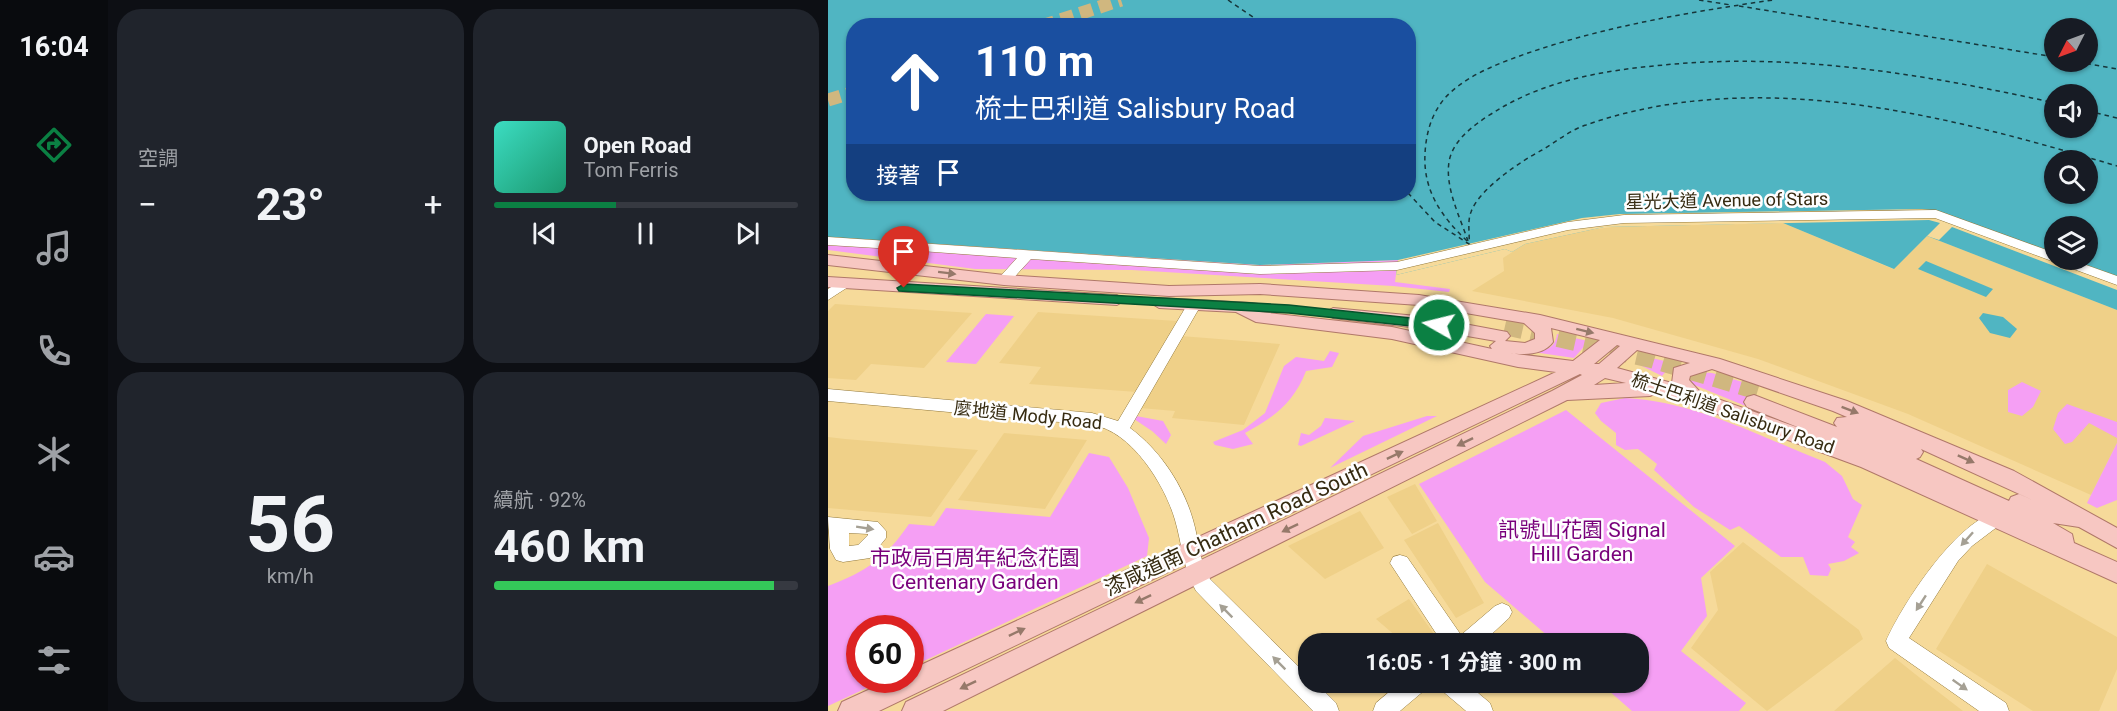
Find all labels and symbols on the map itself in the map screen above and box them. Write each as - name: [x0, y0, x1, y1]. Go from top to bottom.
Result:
- north arrow: [2044, 18, 2098, 72]
- street label: 星光大道 Avenue of Stars: [1626, 188, 1828, 212]
- pin: [878, 226, 929, 288]
- one-way arrow: [937, 269, 956, 278]
- position arrow: [1407, 293, 1471, 357]
- one-way arrow: [1576, 326, 1594, 336]
- street label: 梳士巴利道 Salisbury Road: [1629, 368, 1837, 458]
- street label: 麼地道 Mody Road: [953, 397, 1103, 433]
- one-way arrow: [1841, 405, 1859, 415]
- one-way arrow: [1457, 438, 1474, 447]
- one-way arrow: [1387, 451, 1404, 460]
- one-way arrow: [1958, 454, 1975, 463]
- street label: 漆咸道南 Chatham Road South: [1101, 457, 1371, 601]
- park label: 訊號山花園 Signal Hill Garden: [1498, 518, 1666, 566]
- one-way arrow: [856, 523, 875, 532]
- one-way arrow: [1282, 523, 1299, 533]
- one-way arrow: [1960, 531, 1974, 546]
- park label: 市政局百周年紀念花園 Centenary Garden: [870, 546, 1080, 594]
- one-way arrow: [1134, 594, 1152, 604]
- one-way arrow: [1916, 595, 1927, 611]
- one-way arrow: [1220, 604, 1234, 618]
- speed limit sign: 60: [846, 615, 924, 693]
- one-way arrow: [1009, 627, 1026, 636]
- one-way arrow: [1272, 656, 1287, 670]
- one-way arrow: [1952, 679, 1968, 691]
- one-way arrow: [959, 680, 976, 690]

